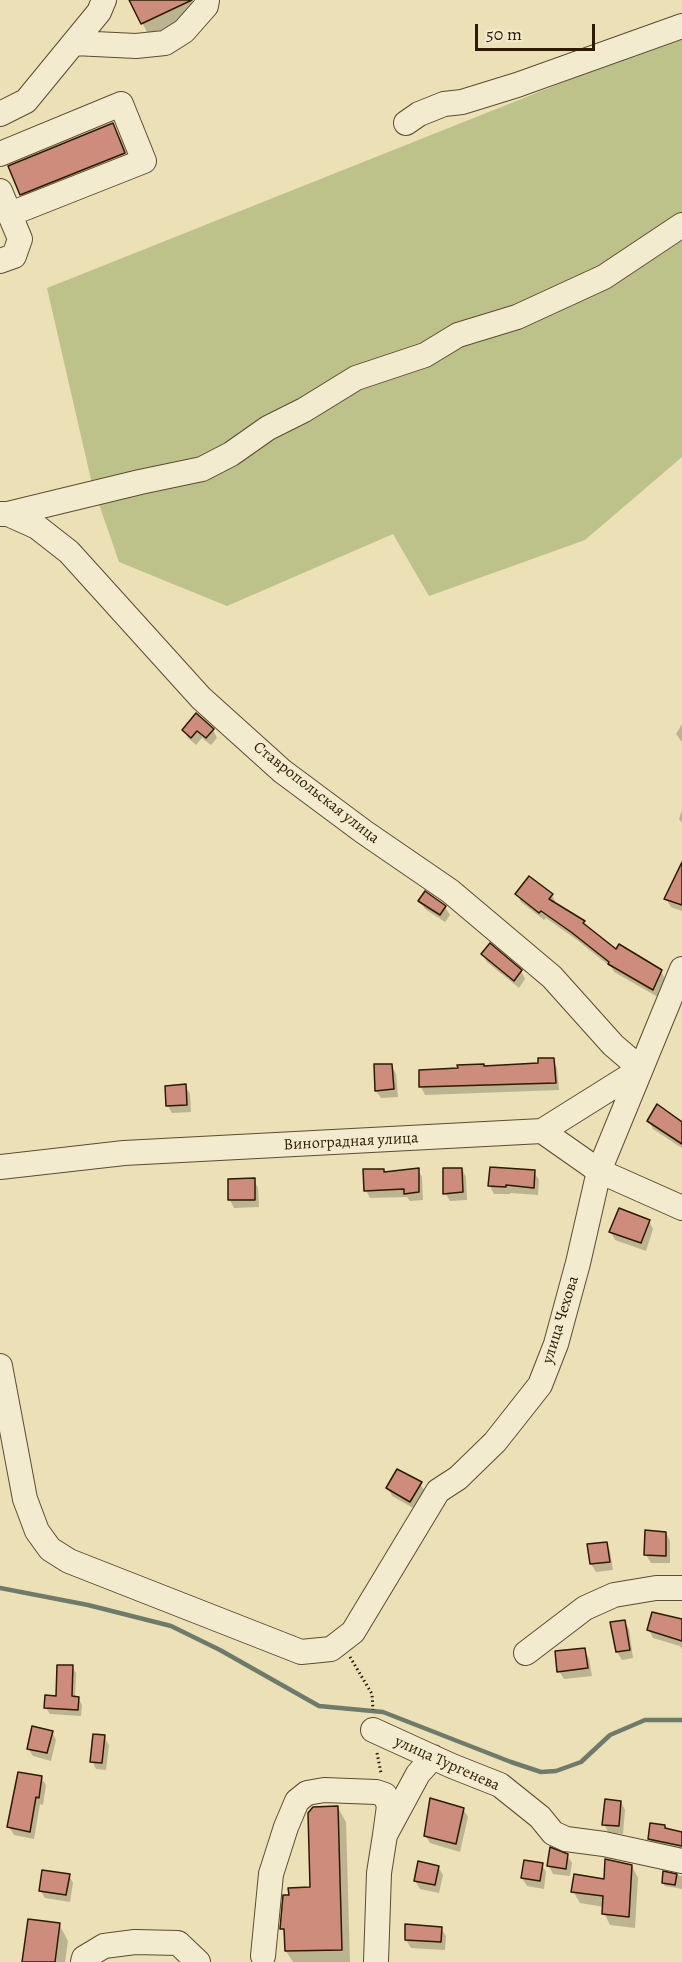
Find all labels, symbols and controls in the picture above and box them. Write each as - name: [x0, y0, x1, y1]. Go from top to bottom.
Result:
- scale bar: [478, 12, 598, 50]
- text: 50 m: [486, 22, 522, 46]
- street label: Ставропольская улица: [249, 738, 383, 848]
- street label: Виноградная улица: [283, 1129, 419, 1155]
- street label: улица Чехова: [539, 1274, 583, 1366]
- street label: улица Тургенева: [391, 1732, 503, 1796]

